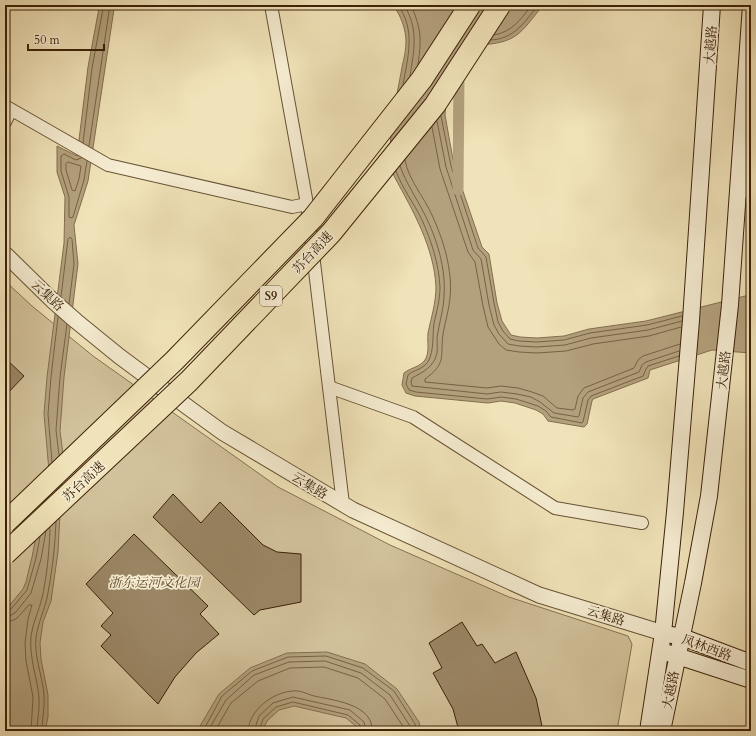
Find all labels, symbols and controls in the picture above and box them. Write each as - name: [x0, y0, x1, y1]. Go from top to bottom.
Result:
- street label: 大越路: [701, 25, 721, 65]
- scale bar: [28, 26, 104, 52]
- text: 50 m: [34, 32, 61, 48]
- street label: 苏台高速: [288, 228, 337, 278]
- street label: 云集路: [27, 276, 68, 316]
- road number: S9: [260, 286, 282, 306]
- street label: 大越路: [713, 350, 735, 390]
- street label: 苏台高速: [59, 457, 109, 506]
- street label: 云集路: [288, 468, 331, 504]
- park label: 浙东运河文化园: [108, 574, 201, 592]
- street label: 云集路: [584, 602, 627, 630]
- street label: 凤林西路: [679, 631, 734, 665]
- street label: 大越路: [658, 669, 684, 711]

